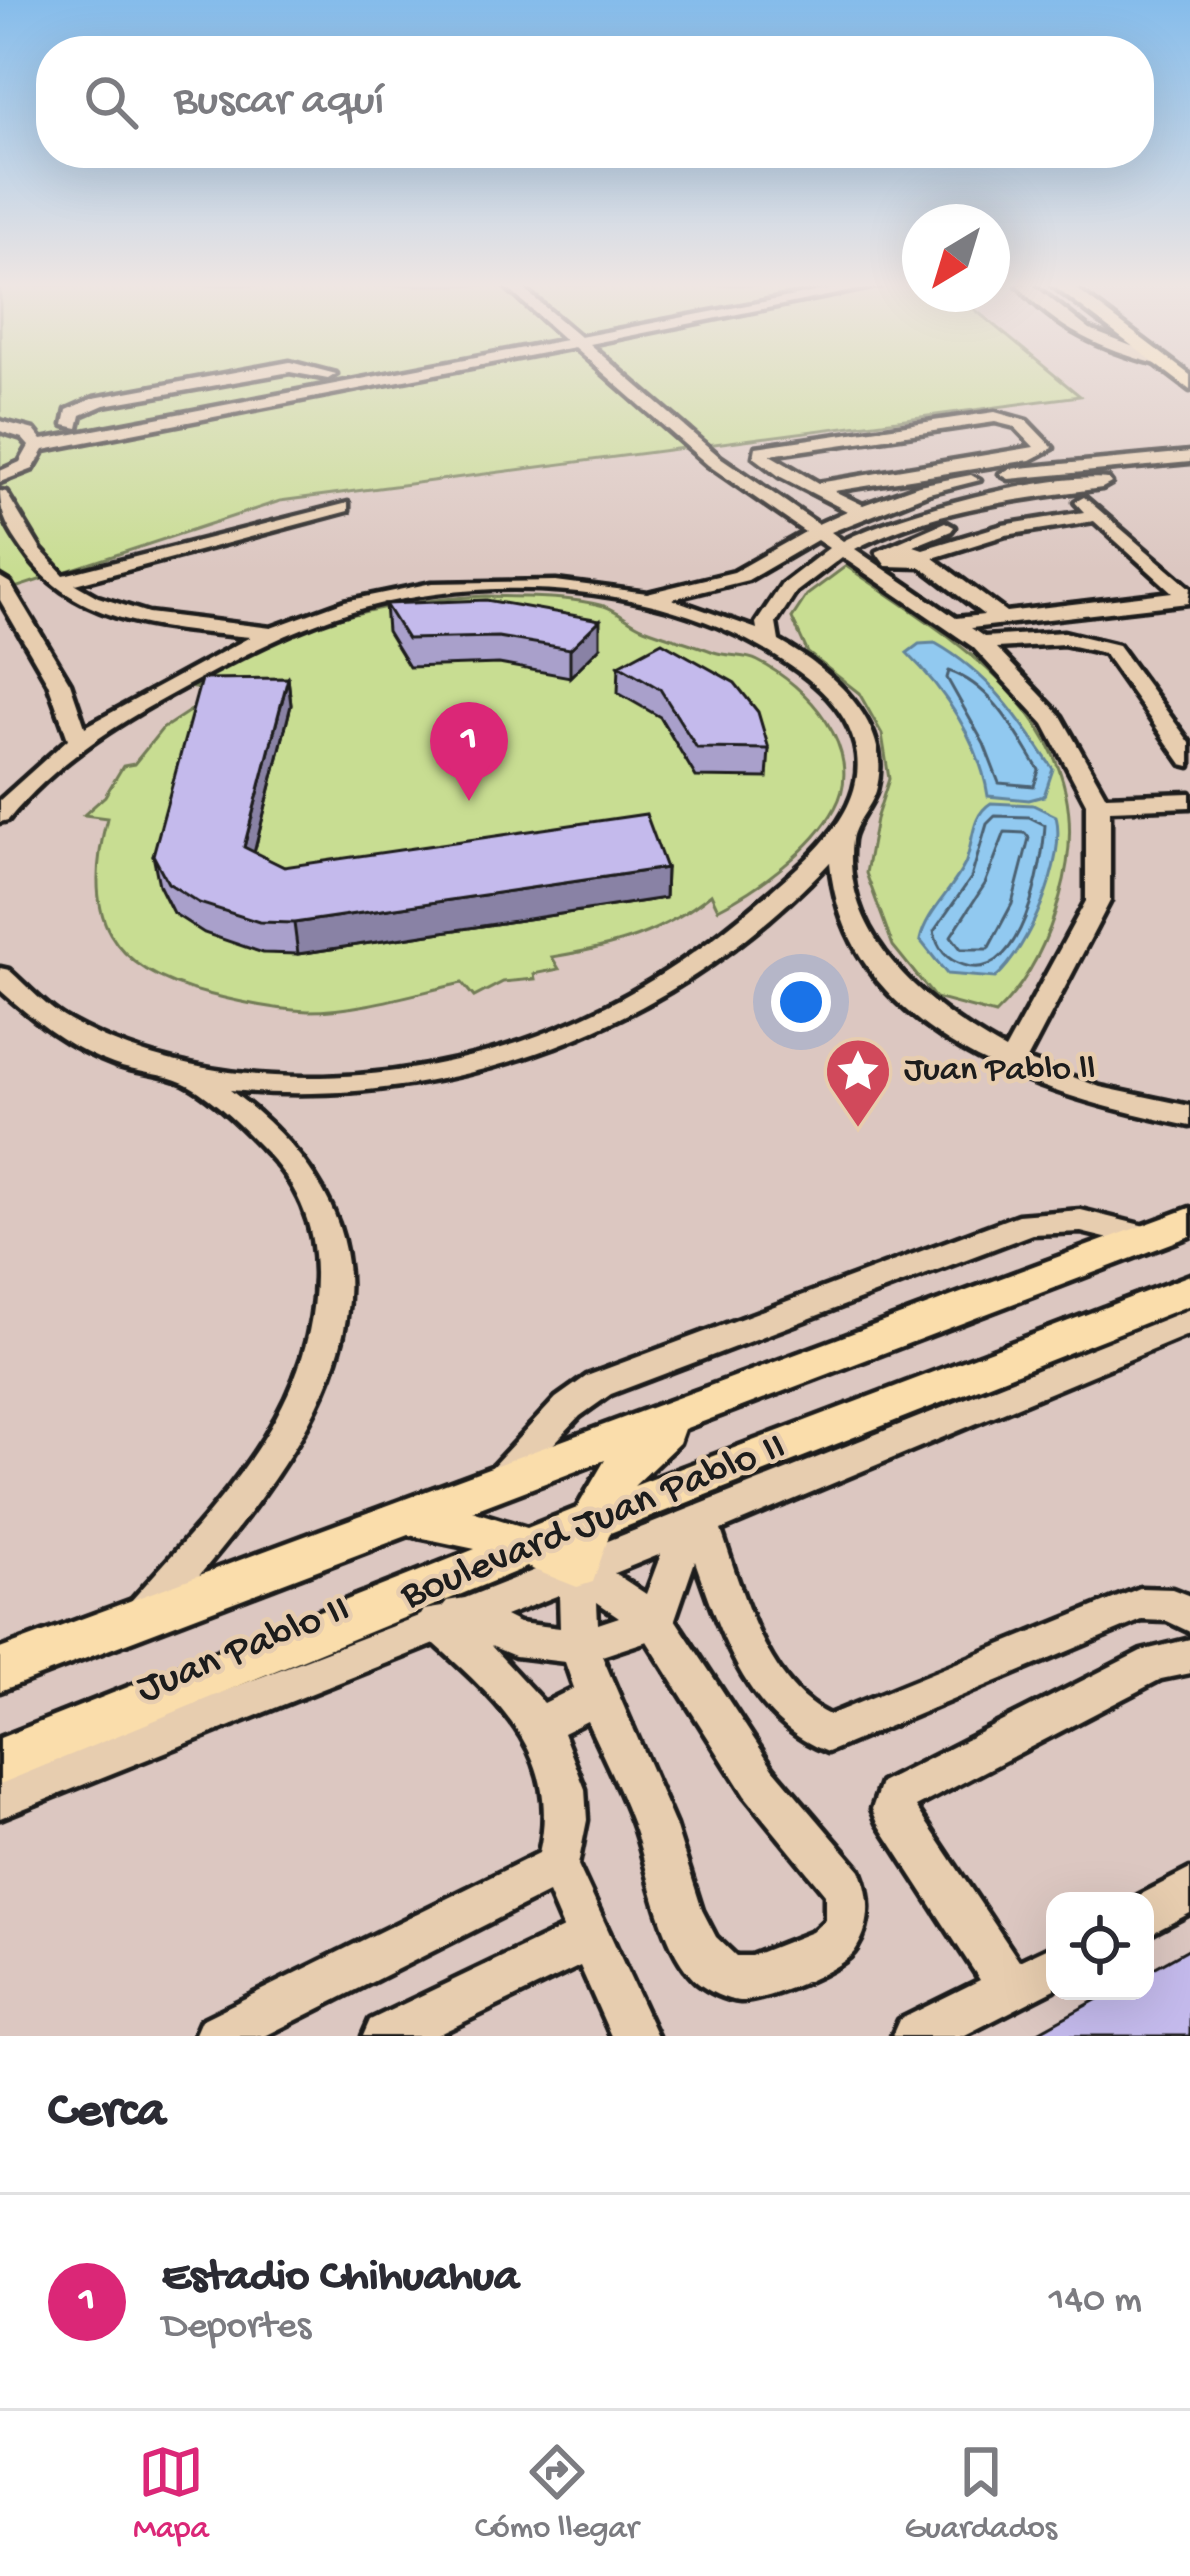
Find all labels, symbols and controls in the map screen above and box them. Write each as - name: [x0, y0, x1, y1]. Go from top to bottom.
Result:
- search box: [36, 36, 1154, 168]
- icon: search: [78, 69, 144, 135]
- text: Buscar aquí: [174, 76, 384, 129]
- north arrow: [902, 204, 1010, 312]
- pin: 1: [430, 702, 508, 801]
- your location: [771, 972, 831, 1032]
- place icon: Juan Pablo ll: [823, 1036, 893, 1130]
- place label: Juan Pablo ll: [904, 1050, 1095, 1093]
- street label: Boulevard Juan Pablo II: [394, 1423, 793, 1623]
- street label: Juan Pablo II: [131, 1586, 357, 1716]
- map controls: [1046, 1892, 1154, 2000]
- button: locate: [1046, 1892, 1154, 2000]
- text: Cerca: [48, 2084, 166, 2144]
- text: Estadio Chihuahua: [162, 2252, 519, 2305]
- text: 1: [79, 2279, 95, 2325]
- text: 140 m: [1049, 2279, 1142, 2325]
- text: Deportes: [162, 2305, 311, 2351]
- tab: Mapa: [133, 2439, 209, 2549]
- tab: Cómo llegar: [475, 2439, 638, 2549]
- tab: Guardados: [904, 2439, 1057, 2549]

